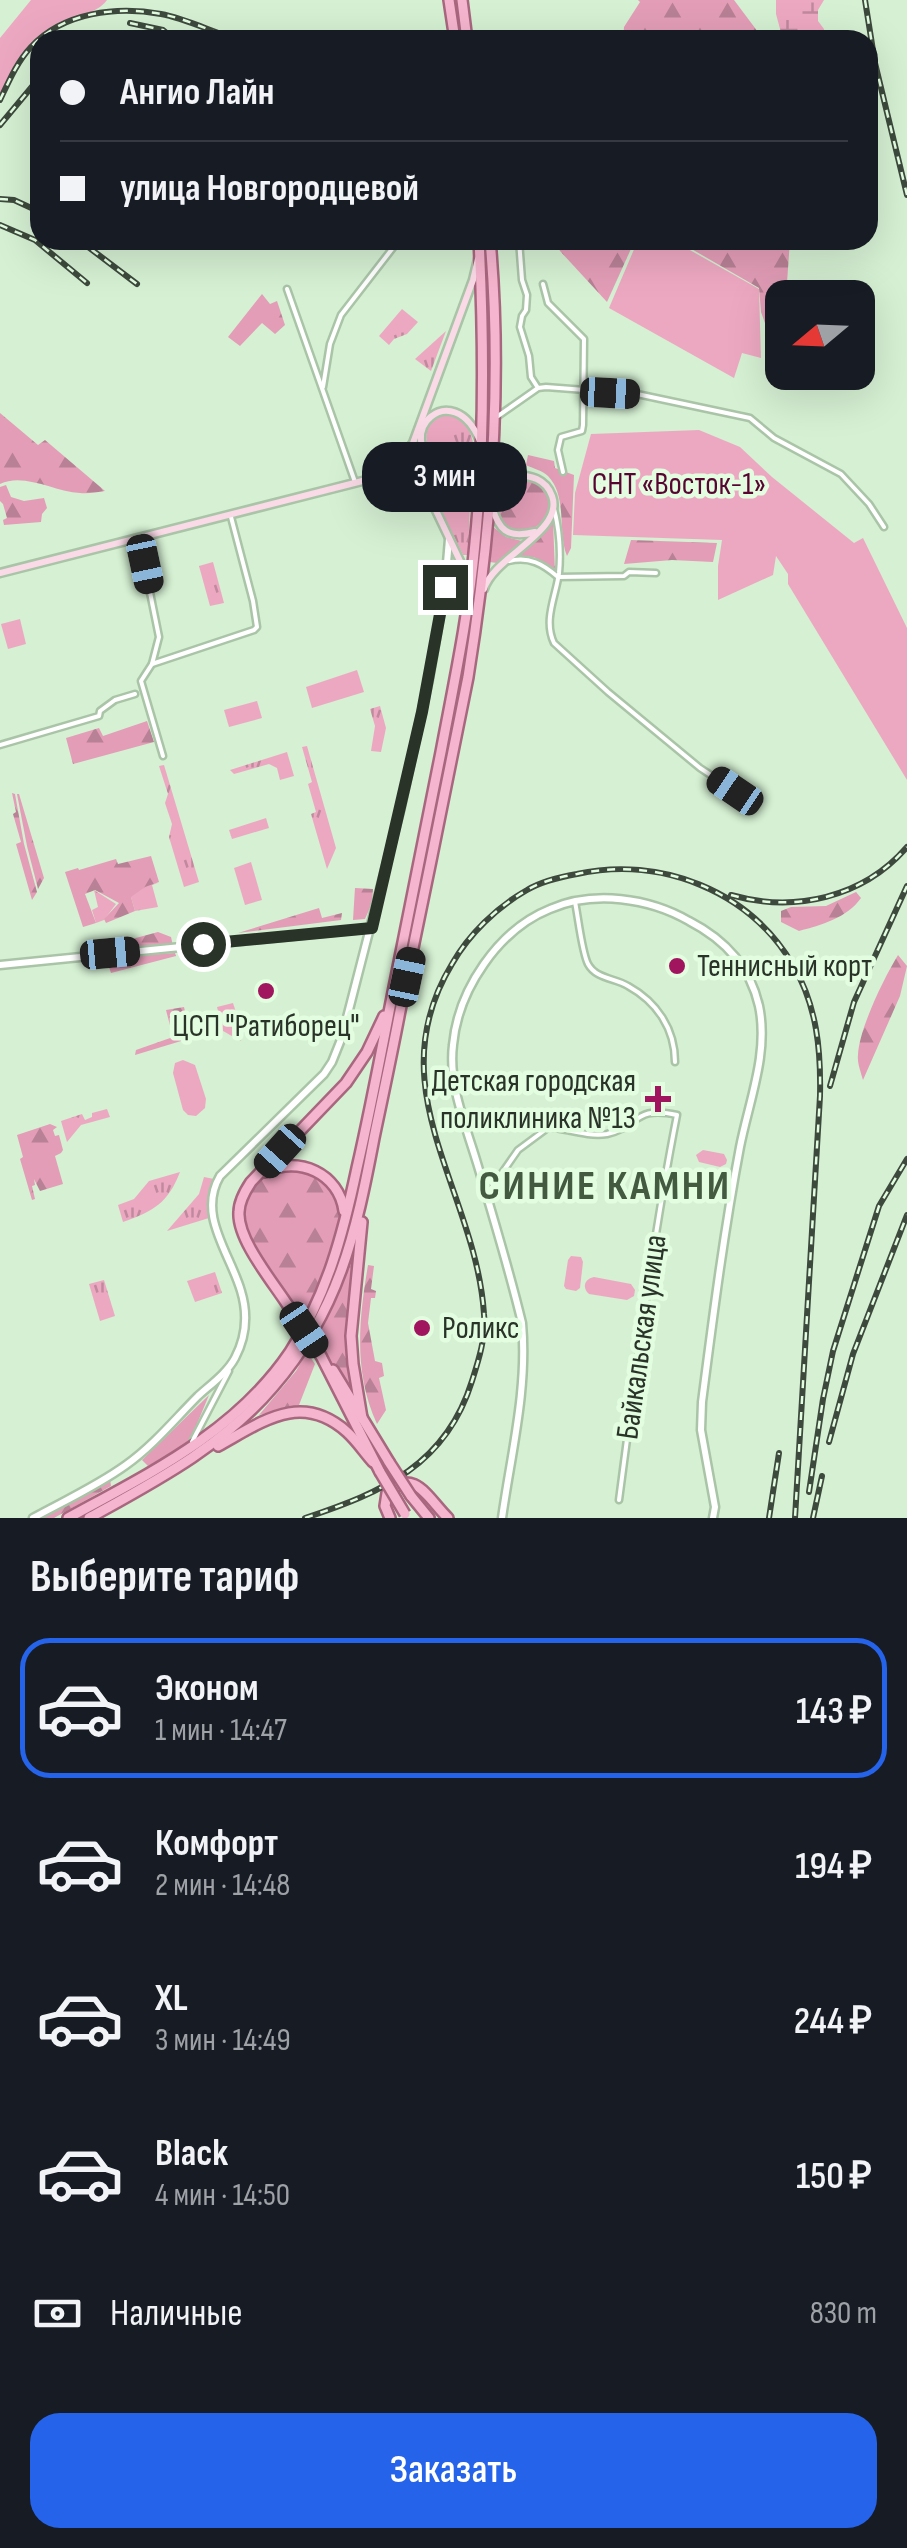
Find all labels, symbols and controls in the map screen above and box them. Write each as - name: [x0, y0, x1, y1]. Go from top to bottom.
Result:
- text: Ангио Лайн: [120, 70, 274, 115]
- text: улица Новгородцевой: [120, 166, 419, 211]
- north arrow: [765, 280, 875, 390]
- map controls: [765, 280, 875, 390]
- car: [579, 376, 641, 410]
- callout: 3 мин: [362, 442, 528, 512]
- text: 3 мин: [413, 457, 476, 496]
- park label: СНТ «Восток-1»: [592, 465, 766, 504]
- car: [124, 532, 166, 596]
- route end: [423, 565, 468, 610]
- car: [702, 762, 768, 820]
- route start: [181, 922, 226, 967]
- car: [79, 935, 141, 971]
- car: [386, 945, 428, 1009]
- place label: Теннисный корт: [697, 947, 872, 986]
- marker: Теннисный корт: [666, 955, 688, 977]
- marker: ЦСП "Ратиборец": [255, 980, 277, 1002]
- place label: ЦСП "Ратиборец": [172, 1007, 360, 1046]
- place label: Детская городская поликлиника №13: [431, 1062, 636, 1138]
- marker: Детская городская поликлиника №13: [645, 1086, 671, 1112]
- car: [249, 1119, 311, 1183]
- district label: СИНИЕ КАМНИ: [478, 1161, 732, 1212]
- street label: Байкальская улица: [608, 1232, 676, 1442]
- car: [275, 1297, 333, 1363]
- place label: Роликс: [442, 1309, 520, 1348]
- marker: Роликс: [411, 1317, 433, 1339]
- text: Выберите тариф: [30, 1550, 299, 1605]
- icon: car: [35, 1663, 125, 1753]
- text: Эконом: [155, 1666, 259, 1711]
- text: 143 ₽: [796, 1689, 872, 1734]
- text: 1 мин · 14:47: [155, 1711, 287, 1750]
- icon: car: [35, 1818, 125, 1908]
- text: Комфорт: [155, 1821, 278, 1866]
- text: 194 ₽: [795, 1844, 872, 1889]
- text: 2 мин · 14:48: [155, 1866, 290, 1905]
- icon: car: [35, 1973, 125, 2063]
- text: XL: [155, 1976, 188, 2021]
- text: 244 ₽: [794, 1999, 872, 2044]
- text: 3 мин · 14:49: [155, 2021, 291, 2060]
- icon: car: [35, 2128, 125, 2218]
- text: Black: [155, 2131, 228, 2176]
- text: 150 ₽: [796, 2154, 872, 2199]
- text: 4 мин · 14:50: [155, 2176, 290, 2215]
- icon: cash: [30, 2286, 85, 2341]
- text: Наличные: [110, 2291, 243, 2336]
- text: 830 m: [810, 2294, 877, 2333]
- button: Заказать: [30, 2413, 877, 2528]

